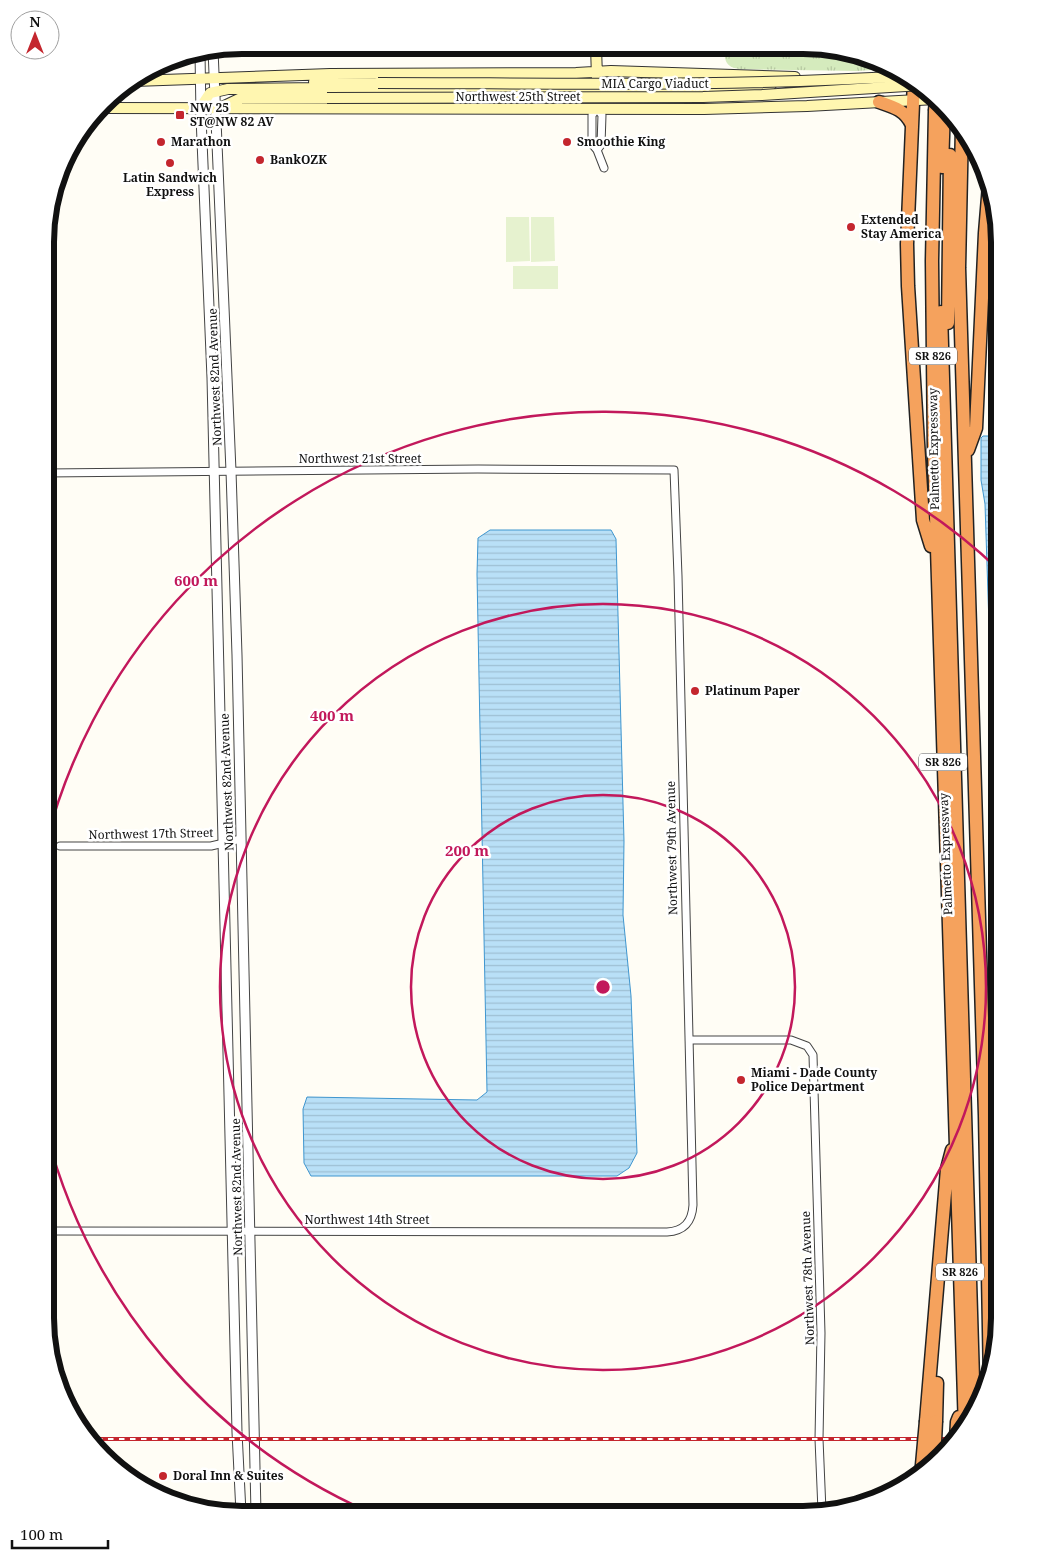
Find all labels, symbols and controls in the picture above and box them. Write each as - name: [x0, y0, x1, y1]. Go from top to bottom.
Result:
- north arrow: [10, 10, 60, 60]
- text: N: [29, 12, 41, 31]
- street label: MIA Cargo Viaduct: [601, 75, 709, 92]
- street label: Northwest 25th Street: [456, 88, 580, 105]
- place label: NW 25 ST@NW 82 AV: [190, 99, 274, 130]
- marker: NW 25 ST@NW 82 AV: [174, 109, 186, 121]
- place label: Marathon: [171, 133, 231, 150]
- place label: Smoothie King: [577, 133, 666, 150]
- marker: Marathon: [155, 136, 167, 148]
- marker: Smoothie King: [561, 136, 573, 148]
- place label: BankOZK: [270, 151, 327, 168]
- marker: BankOZK: [254, 154, 266, 166]
- marker: Latin Sandwich Express: [164, 157, 176, 169]
- place label: Latin Sandwich Express: [123, 169, 217, 200]
- place label: Extended Stay America: [861, 211, 942, 242]
- marker: Extended Stay America: [845, 221, 857, 233]
- street label: Northwest 82nd Avenue: [204, 308, 225, 446]
- road number: SR 826: [909, 348, 957, 364]
- street label: Palmetto Expressway: [924, 388, 943, 510]
- street label: Northwest 21st Street: [299, 450, 421, 467]
- text: 600 m: [174, 570, 218, 590]
- place label: Platinum Paper: [705, 682, 801, 699]
- marker: Platinum Paper: [689, 685, 701, 697]
- text: 400 m: [310, 705, 354, 725]
- street label: Northwest 82nd Avenue: [216, 713, 237, 851]
- road number: SR 826: [919, 754, 967, 770]
- street label: Northwest 79th Avenue: [662, 781, 681, 915]
- street label: Palmetto Expressway: [935, 792, 956, 915]
- street label: Northwest 17th Street: [88, 824, 214, 843]
- text: 200 m: [445, 840, 489, 860]
- centre of rings: [594, 978, 612, 996]
- place label: Miami - Dade County Police Department: [751, 1064, 877, 1095]
- marker: Miami - Dade County Police Department: [735, 1074, 747, 1086]
- street label: Northwest 82nd Avenue: [227, 1118, 246, 1256]
- street label: Northwest 14th Street: [305, 1211, 429, 1228]
- street label: Northwest 78th Avenue: [797, 1211, 818, 1345]
- road number: SR 826: [936, 1264, 984, 1280]
- place label: Doral Inn & Suites: [173, 1467, 284, 1484]
- marker: Doral Inn & Suites: [157, 1470, 169, 1482]
- scale bar: [12, 1518, 109, 1550]
- text: 100 m: [20, 1524, 63, 1544]

